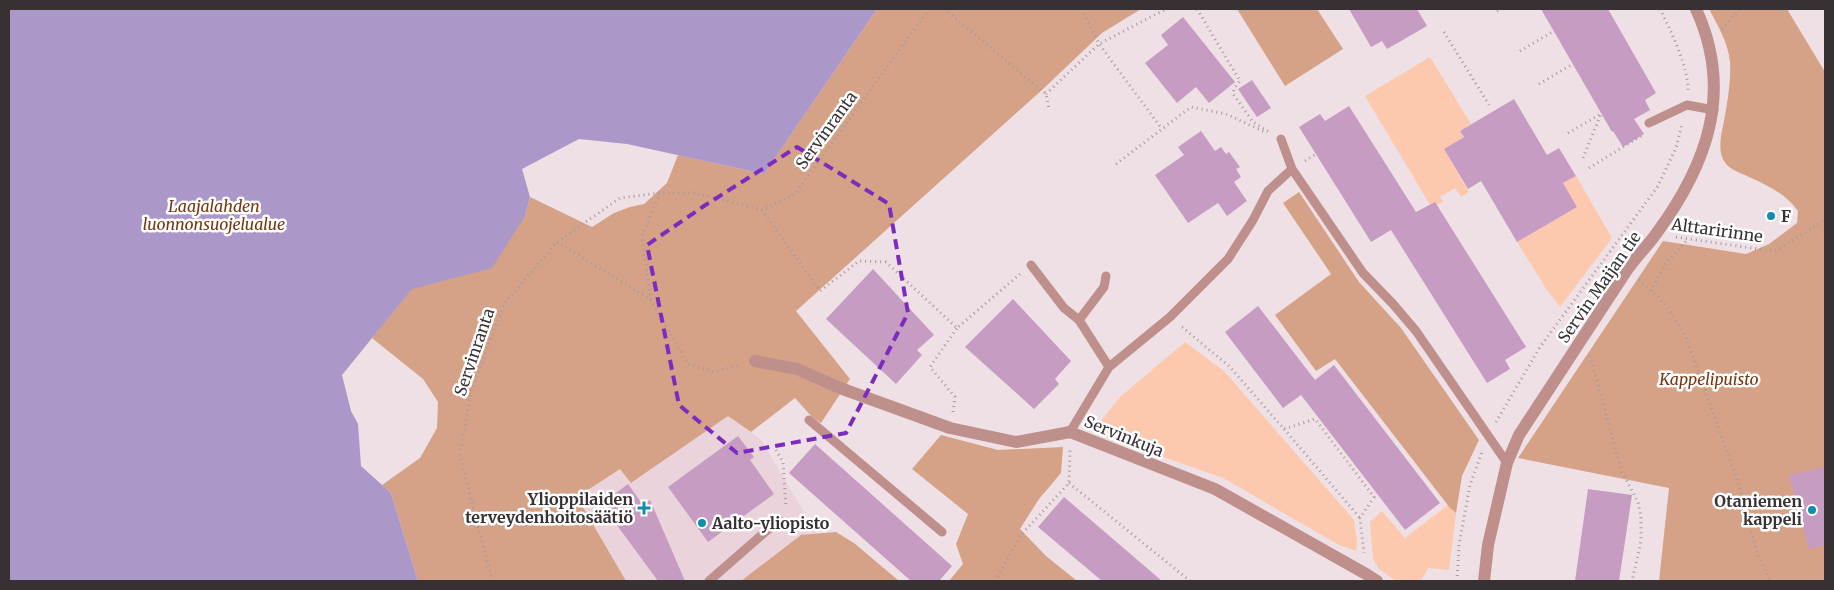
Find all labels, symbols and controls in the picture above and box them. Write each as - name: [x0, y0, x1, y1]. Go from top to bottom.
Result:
- street label: Servinranta: [791, 87, 861, 173]
- park label: Laajalahden luonnonsuojelualue: [143, 196, 285, 234]
- place label: F: [1781, 206, 1791, 226]
- marker: F: [1765, 210, 1777, 222]
- street label: Alttaririnne: [1669, 214, 1764, 246]
- street label: Servin Maijan tie: [1553, 227, 1645, 347]
- street label: Servinranta: [450, 305, 498, 398]
- park label: Kappelipuisto: [1658, 369, 1759, 389]
- street label: Servinkuja: [1081, 411, 1167, 461]
- place label: Ylioppilaiden terveydenhoitosäätiö: [465, 489, 633, 527]
- place label: Otaniemen kappeli: [1714, 491, 1803, 529]
- marker: Ylioppilaiden terveydenhoitosäätiö: [637, 501, 651, 515]
- marker: Otaniemen kappeli: [1806, 504, 1818, 516]
- place label: Aalto-yliopisto: [711, 513, 830, 533]
- marker: Aalto-yliopisto: [696, 517, 708, 529]

